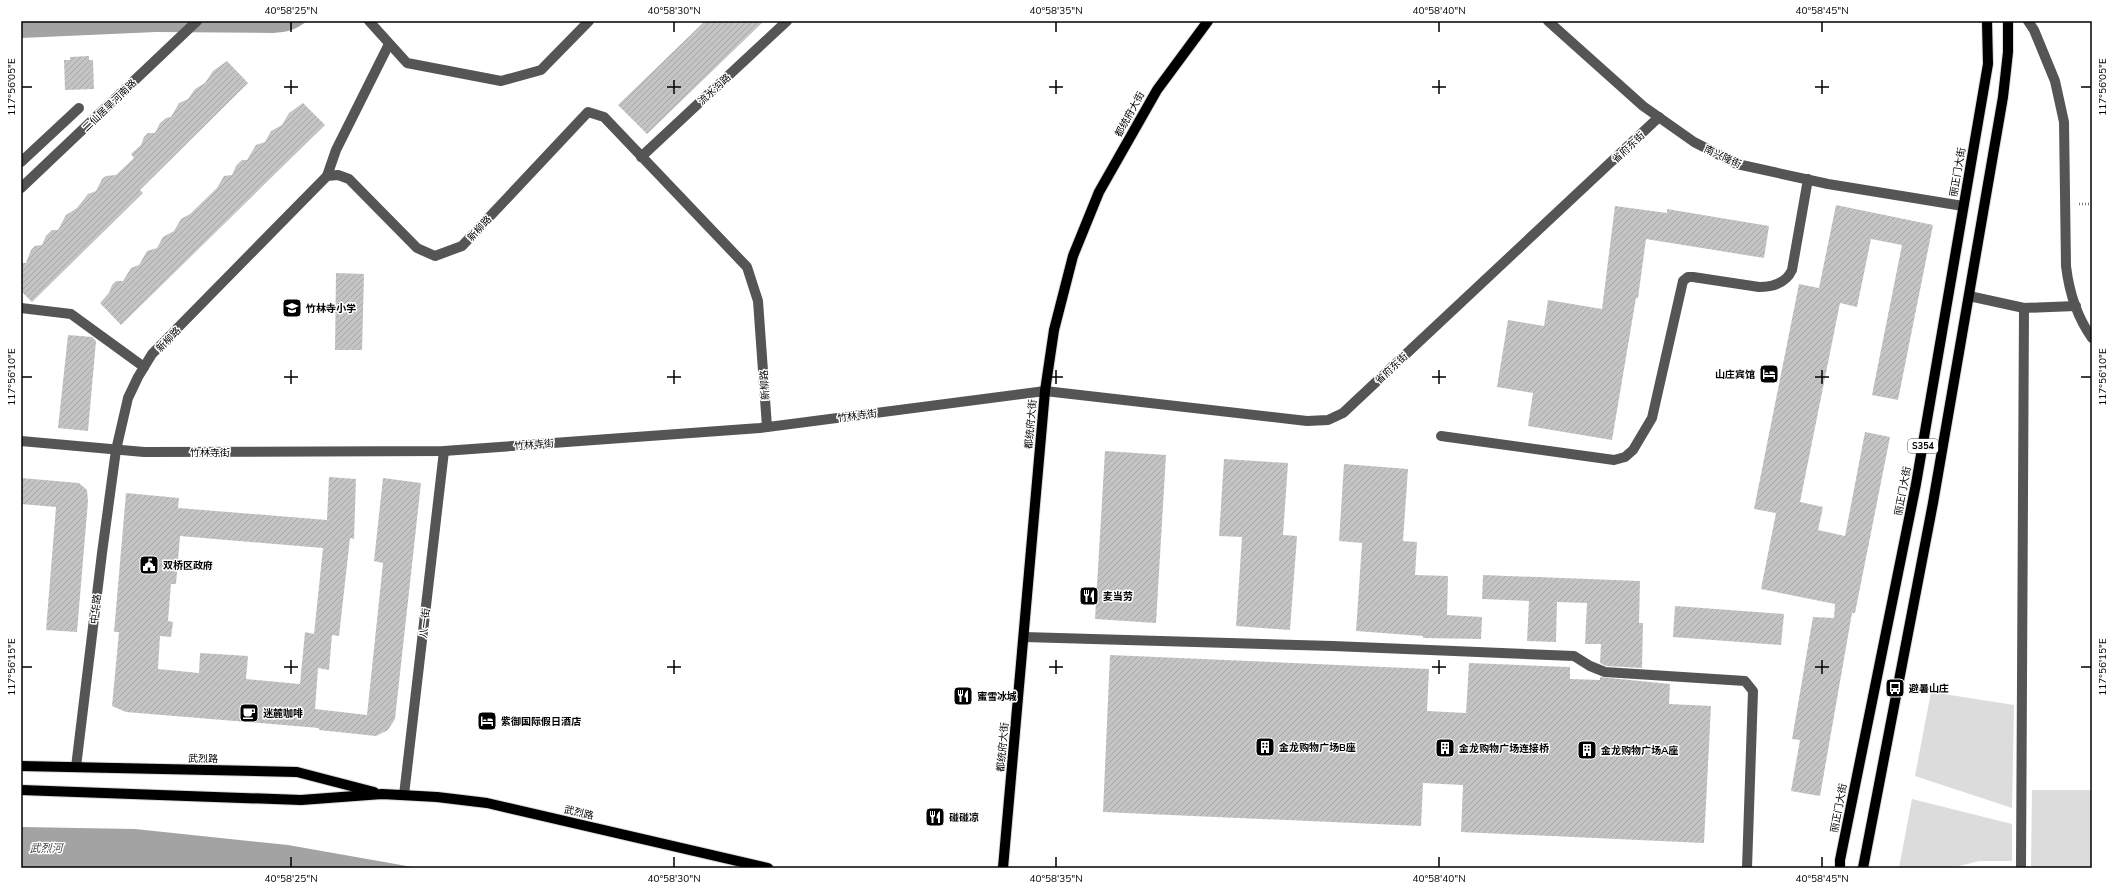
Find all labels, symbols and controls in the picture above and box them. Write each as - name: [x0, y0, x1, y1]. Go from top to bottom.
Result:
- text: 40°58'25"N: [264, 4, 318, 18]
- text: 40°58'30"N: [647, 4, 701, 18]
- text: 40°58'35"N: [1029, 4, 1083, 18]
- text: 40°58'40"N: [1412, 4, 1466, 18]
- text: 40°58'45"N: [1795, 4, 1849, 18]
- text: 117°56'05"E: [5, 58, 19, 116]
- text: 117°56'05"E: [2096, 58, 2110, 116]
- street label: 流水沟路: [695, 71, 734, 108]
- street label: 二仙居旱河南路: [80, 76, 140, 135]
- street label: 都统府大街: [1112, 89, 1148, 140]
- street label: 省府东街: [1609, 129, 1648, 166]
- street label: 南兴隆街: [1701, 142, 1744, 172]
- street label: 丽正门大街: [1947, 146, 1969, 198]
- street label: 新柳路: [464, 213, 495, 244]
- school or university icon: 竹林寺小学: [281, 297, 303, 319]
- place label: 竹林寺小学: [305, 302, 356, 316]
- street label: 新柳路: [153, 324, 184, 355]
- text: 117°56'10"E: [5, 348, 19, 406]
- text: 117°56'10"E: [2096, 348, 2110, 406]
- street label: 省府东街: [1372, 350, 1411, 387]
- hotel icon: 山庄宾馆: [1758, 363, 1780, 385]
- place label: 山庄宾馆: [1715, 368, 1755, 382]
- street label: 新柳路: [757, 369, 773, 400]
- street label: 都统府大街: [1022, 399, 1040, 450]
- street label: 竹林寺街: [836, 407, 878, 425]
- street label: 竹林寺街: [514, 437, 555, 453]
- road number: S354: [1908, 439, 1938, 453]
- street label: 竹林寺街: [190, 446, 230, 460]
- street label: 丽正门大街: [1891, 465, 1915, 517]
- public building icon: 双桥区政府: [138, 554, 160, 576]
- place label: 双桥区政府: [163, 559, 213, 573]
- restaurant icon: 麦当劳: [1078, 585, 1100, 607]
- place label: 麦当劳: [1103, 590, 1133, 604]
- street label: 中华路: [87, 593, 105, 625]
- street label: 八一街: [416, 607, 434, 639]
- text: 117°56'15"E: [5, 638, 19, 696]
- text: 117°56'15"E: [2096, 638, 2110, 696]
- bus stop icon: 避暑山庄: [1884, 677, 1906, 699]
- place label: 避暑山庄: [1908, 682, 1949, 696]
- restaurant icon: 蜜雪冰城: [952, 685, 974, 707]
- place label: 蜜雪冰城: [977, 690, 1017, 704]
- cafe icon: 迷麓咖啡: [238, 702, 260, 724]
- place label: 迷麓咖啡: [263, 707, 303, 721]
- hotel icon: 紫御国际假日酒店: [476, 710, 498, 732]
- place label: 紫御国际假日酒店: [501, 715, 581, 729]
- street label: 都统府大街: [994, 722, 1012, 773]
- building icon: 金龙购物广场B座: [1254, 736, 1276, 758]
- building icon: 金龙购物广场连接桥: [1434, 737, 1456, 759]
- building icon: 金龙购物广场A座: [1576, 739, 1598, 761]
- place label: 金龙购物广场B座: [1278, 741, 1356, 755]
- place label: 金龙购物广场连接桥: [1458, 742, 1549, 756]
- place label: 金龙购物广场A座: [1600, 744, 1678, 758]
- street label: 武烈路: [188, 752, 218, 766]
- street label: 丽正门大街: [1827, 782, 1851, 834]
- street label: 武烈路: [563, 803, 595, 823]
- restaurant icon: 碰碰凉: [924, 806, 946, 828]
- place label: 碰碰凉: [949, 811, 979, 825]
- water label: 武烈河: [30, 841, 64, 856]
- text: 40°58'25"N: [264, 872, 318, 886]
- text: 40°58'30"N: [647, 872, 701, 886]
- text: 40°58'35"N: [1029, 872, 1083, 886]
- text: 40°58'40"N: [1412, 872, 1466, 886]
- text: 40°58'45"N: [1795, 872, 1849, 886]

